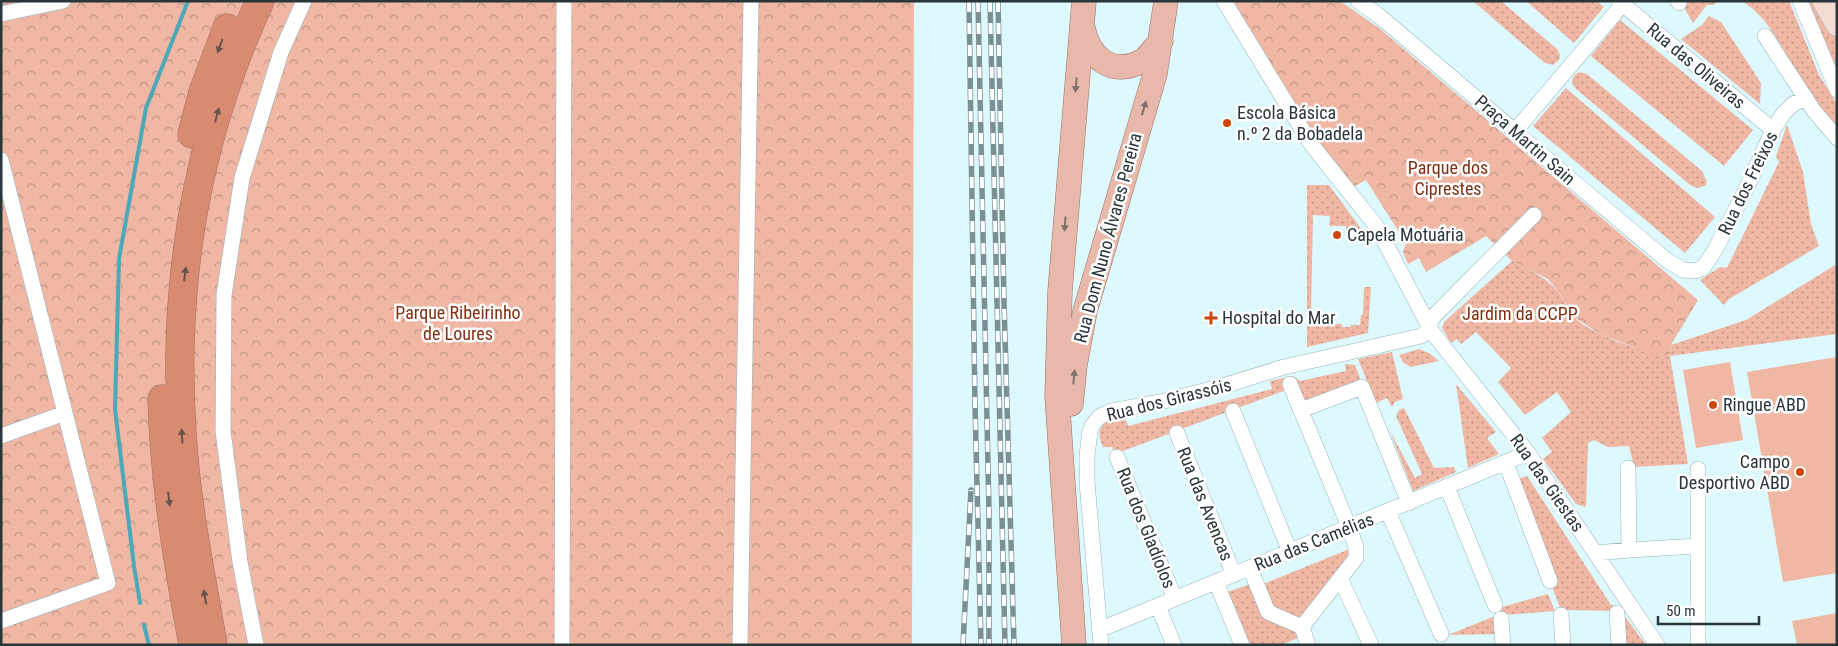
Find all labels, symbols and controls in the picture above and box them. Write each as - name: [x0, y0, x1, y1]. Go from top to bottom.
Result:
- street label: Rua das Oliveiras: [1643, 18, 1750, 113]
- one-way arrow: [216, 39, 224, 54]
- one-way arrow: [1072, 77, 1080, 93]
- street label: Praça Martin Sain: [1471, 90, 1580, 189]
- one-way arrow: [1141, 100, 1149, 115]
- place label: Escola Básica n.º 2 da Bobadela: [1237, 102, 1363, 144]
- one-way arrow: [213, 107, 221, 122]
- marker: Escola Básica n.º 2 da Bobadela: [1221, 117, 1233, 129]
- street label: Rua dos Freixos: [1713, 128, 1782, 238]
- street label: Rua Dom Nuno Álvares Pereira: [1069, 131, 1146, 345]
- park label: Parque dos Ciprestes: [1408, 157, 1488, 199]
- one-way arrow: [1061, 217, 1069, 233]
- place label: Capela Motuária: [1347, 224, 1464, 245]
- marker: Capela Motuária: [1331, 229, 1343, 241]
- one-way arrow: [181, 265, 189, 281]
- park label: Parque Ribeirinho de Loures: [395, 302, 521, 344]
- park label: Jardim da CCPP: [1462, 303, 1578, 324]
- place label: Hospital do Mar: [1222, 307, 1336, 328]
- marker: Hospital do Mar: [1204, 311, 1218, 325]
- one-way arrow: [1070, 369, 1078, 385]
- street label: Rua dos Girassóis: [1104, 374, 1233, 425]
- place label: Ringue ABD: [1723, 394, 1806, 415]
- marker: Ringue ABD: [1707, 399, 1719, 411]
- one-way arrow: [178, 428, 186, 444]
- street label: Rua das Giestas: [1506, 430, 1589, 536]
- street label: Rua das Avencas: [1173, 444, 1238, 564]
- place label: Campo Desportivo ABD: [1679, 451, 1790, 493]
- street label: Rua dos Gladíolos: [1113, 464, 1180, 591]
- marker: Campo Desportivo ABD: [1794, 466, 1806, 478]
- one-way arrow: [165, 491, 173, 507]
- street label: Rua das Camélias: [1251, 508, 1377, 575]
- one-way arrow: [200, 588, 208, 604]
- scale bar: [1658, 594, 1759, 626]
- text: 50 m: [1666, 602, 1696, 620]

